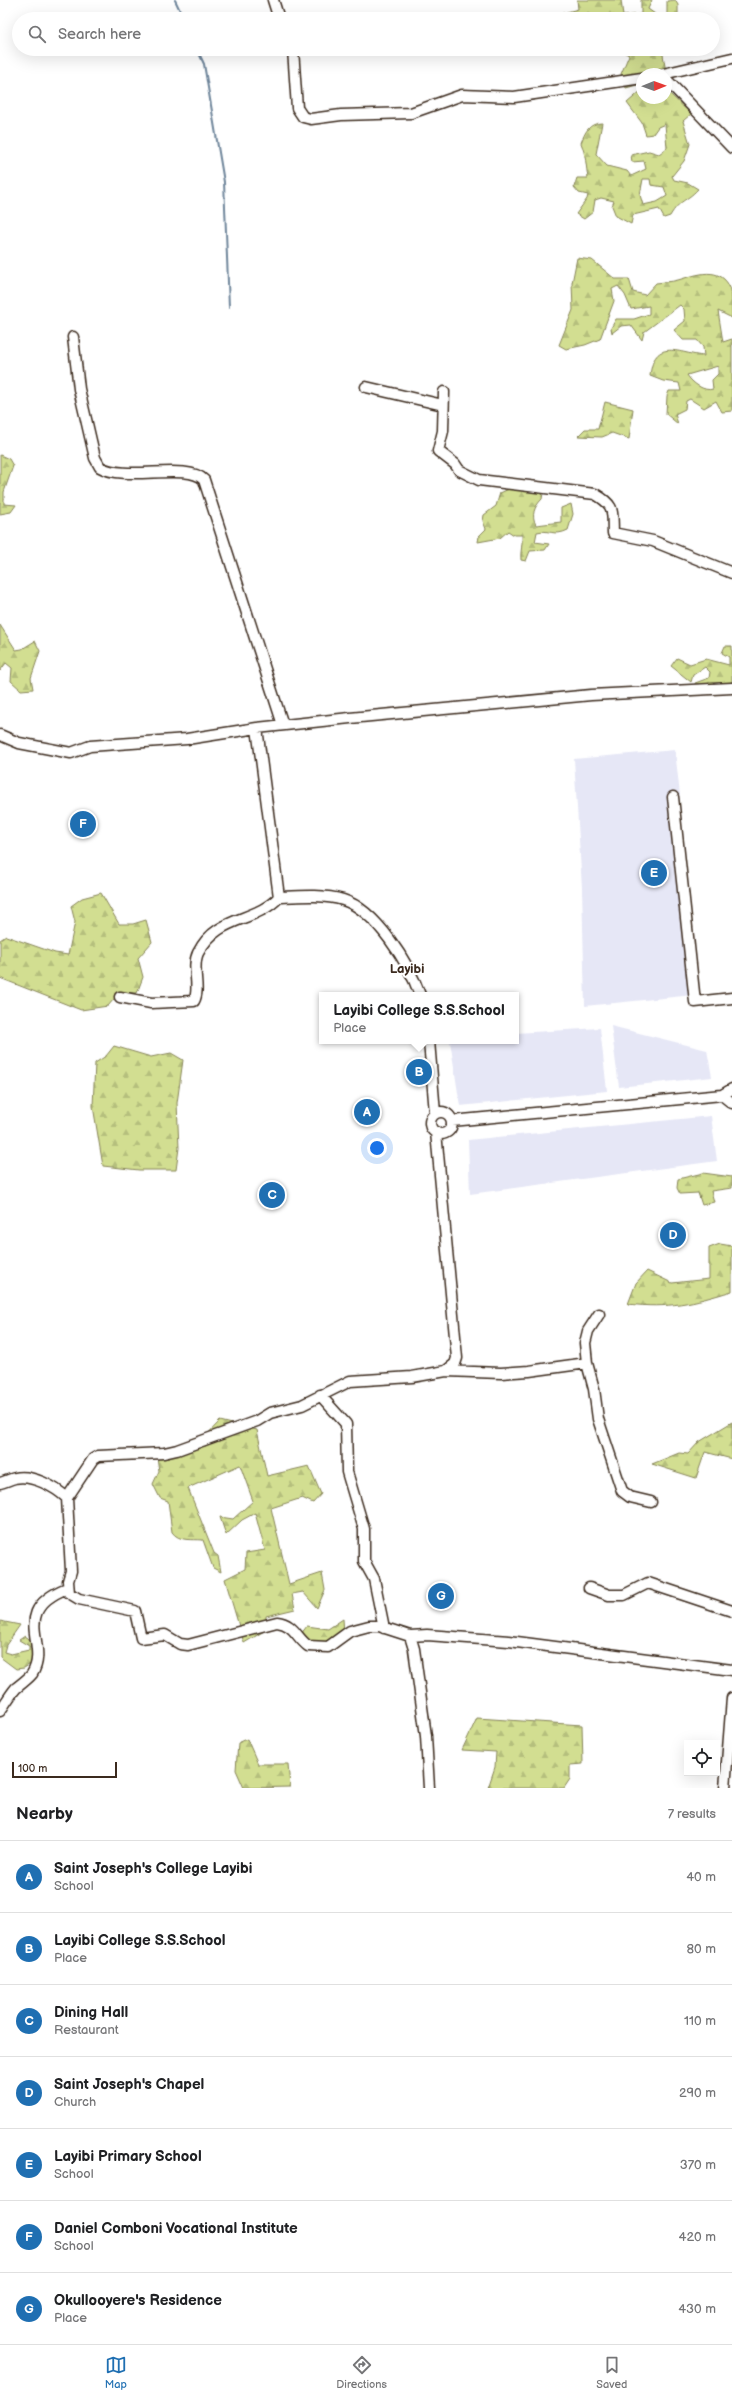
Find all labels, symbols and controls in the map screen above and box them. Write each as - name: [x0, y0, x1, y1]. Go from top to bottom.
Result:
- search box: [12, 12, 720, 56]
- icon: search: [26, 23, 48, 45]
- text: Search here: [58, 25, 141, 44]
- north arrow: [636, 68, 672, 104]
- pin: F: [70, 809, 96, 839]
- pin: E: [641, 858, 667, 888]
- district label: Layibi: [390, 961, 424, 977]
- popup: [319, 992, 519, 1044]
- text: Layibi College S.S.School: [333, 1001, 505, 1020]
- text: Place: [333, 1020, 366, 1036]
- pin: B: [406, 1057, 432, 1087]
- pin: A: [354, 1097, 380, 1127]
- your location: [367, 1138, 387, 1158]
- pin: C: [259, 1180, 285, 1210]
- pin: D: [660, 1220, 686, 1250]
- pin: G: [428, 1581, 454, 1611]
- map controls: [684, 1740, 720, 1776]
- button: locate: [684, 1740, 720, 1776]
- scale bar: [12, 1760, 117, 1779]
- text: 100 m: [18, 1762, 47, 1775]
- text: Nearby: [16, 1804, 73, 1824]
- text: 7 results: [668, 1806, 716, 1822]
- text: Saint Joseph's College Layibi: [54, 1859, 252, 1878]
- text: A: [25, 1869, 33, 1885]
- text: 40 m: [686, 1869, 716, 1885]
- text: School: [54, 1878, 94, 1894]
- text: Layibi College S.S.School: [54, 1931, 226, 1950]
- text: B: [24, 1941, 34, 1957]
- text: 80 m: [687, 1941, 716, 1957]
- text: Place: [54, 1950, 87, 1966]
- text: Dining Hall: [54, 2003, 128, 2022]
- text: C: [24, 2013, 34, 2029]
- text: 110 m: [684, 2013, 716, 2029]
- text: Restaurant: [54, 2022, 119, 2038]
- text: Saint Joseph's Chapel: [54, 2075, 204, 2094]
- text: D: [24, 2085, 34, 2101]
- text: 290 m: [679, 2085, 716, 2101]
- text: Church: [54, 2094, 96, 2110]
- text: Layibi Primary School: [54, 2147, 202, 2166]
- text: E: [25, 2157, 33, 2173]
- text: 370 m: [680, 2157, 716, 2173]
- text: School: [54, 2166, 94, 2182]
- text: Daniel Comboni Vocational Institute: [54, 2219, 298, 2238]
- text: F: [25, 2229, 33, 2245]
- text: 420 m: [678, 2229, 716, 2245]
- text: School: [54, 2238, 94, 2254]
- text: Okullooyere's Residence: [54, 2291, 222, 2310]
- text: G: [24, 2301, 34, 2317]
- text: 430 m: [678, 2301, 716, 2317]
- text: Place: [54, 2310, 87, 2326]
- tab: Map: [105, 2354, 127, 2391]
- tab: Directions: [336, 2354, 387, 2391]
- tab: Saved: [596, 2354, 627, 2391]

